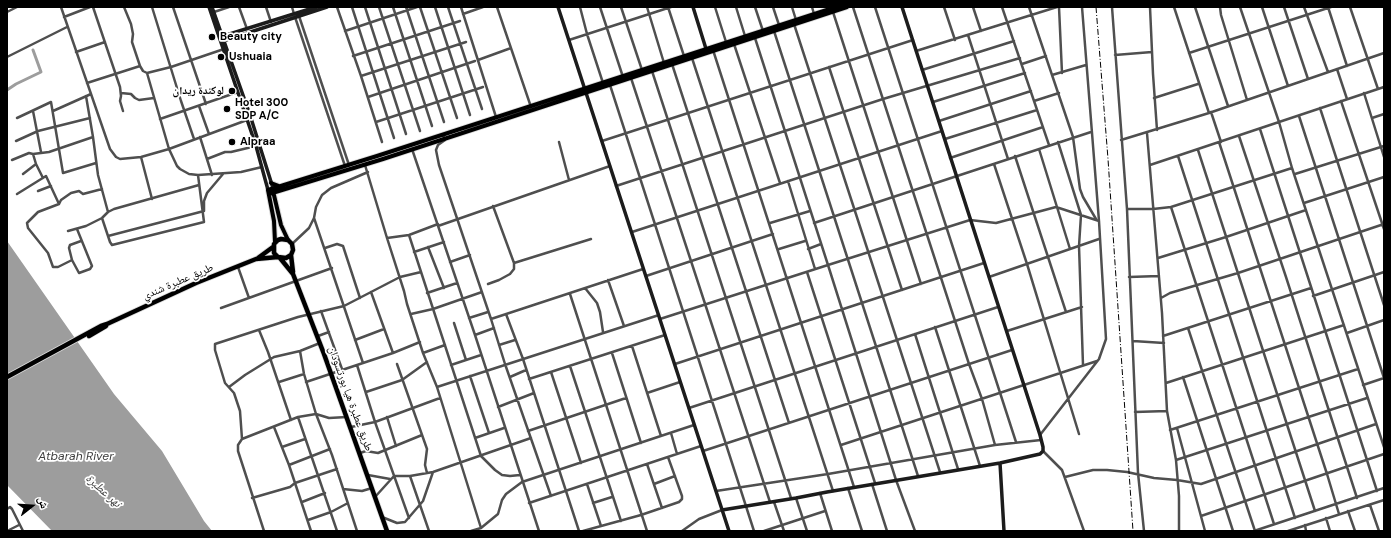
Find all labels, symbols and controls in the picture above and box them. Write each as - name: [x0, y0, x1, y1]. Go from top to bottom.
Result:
- place label: Beauty city: [220, 30, 282, 44]
- marker: Beauty city: [207, 32, 217, 42]
- place label: Ushuaia: [229, 50, 272, 64]
- marker: Ushuaia: [216, 52, 226, 62]
- place label: لوكندة ريدان: [173, 84, 224, 98]
- marker: لوكندة ريدان: [227, 86, 237, 96]
- place label: Hotel 300 SDP A/C: [235, 96, 288, 122]
- marker: Hotel 300 SDP A/C: [222, 104, 232, 114]
- place label: Alpraa: [240, 135, 275, 149]
- marker: Alpraa: [227, 137, 237, 147]
- street label: طريق عطبرة شندي: [141, 261, 215, 303]
- street label: طريق عطبرة هيا بورتسودان: [325, 345, 375, 453]
- water label: Atbarah River: [38, 450, 114, 464]
- water label: نهر عطبرة: [82, 471, 124, 511]
- north arrow: [12, 486, 52, 526]
- text: ش: [35, 495, 52, 510]

